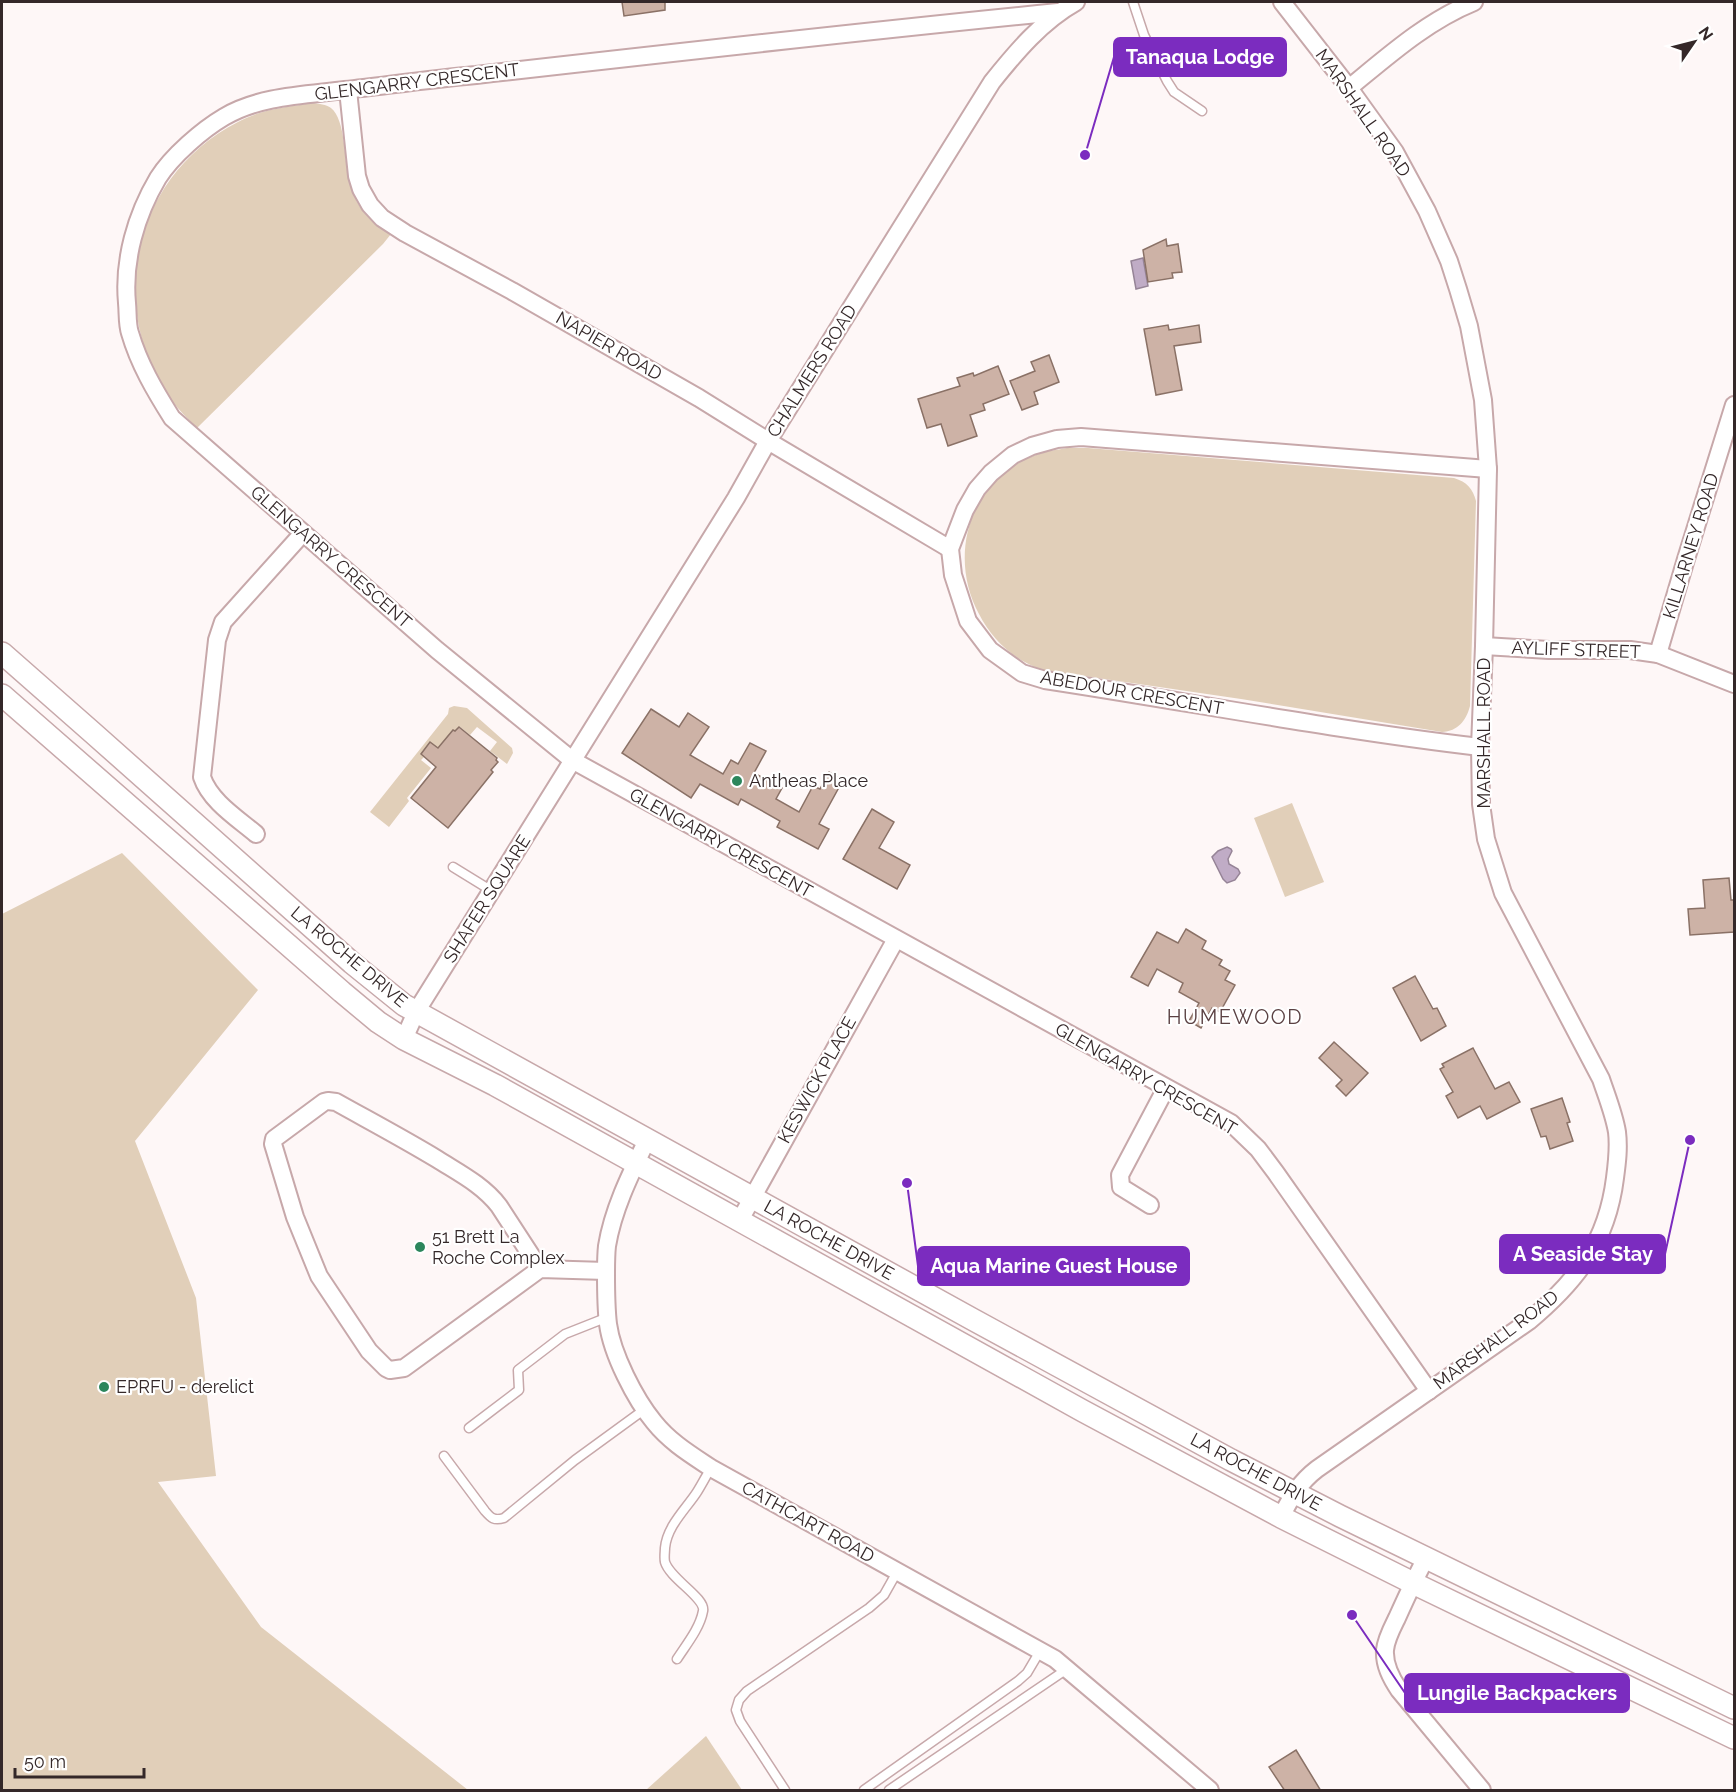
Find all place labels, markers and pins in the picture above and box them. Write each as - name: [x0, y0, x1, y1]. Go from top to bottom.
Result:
- callout: Tanaqua Lodge: [1114, 38, 1286, 76]
- place label: Antheas Place: [749, 770, 868, 791]
- marker: Antheas Place: [730, 774, 744, 788]
- place label: 51 Brett La Roche Complex: [432, 1226, 565, 1268]
- callout: A Seaside Stay: [1500, 1235, 1665, 1273]
- marker: 51 Brett La Roche Complex: [413, 1240, 427, 1254]
- callout: Aqua Marine Guest House: [918, 1247, 1189, 1285]
- place label: EPRFU - derelict: [116, 1376, 254, 1397]
- marker: EPRFU - derelict: [97, 1380, 111, 1394]
- callout: Lungile Backpackers: [1405, 1674, 1629, 1712]

